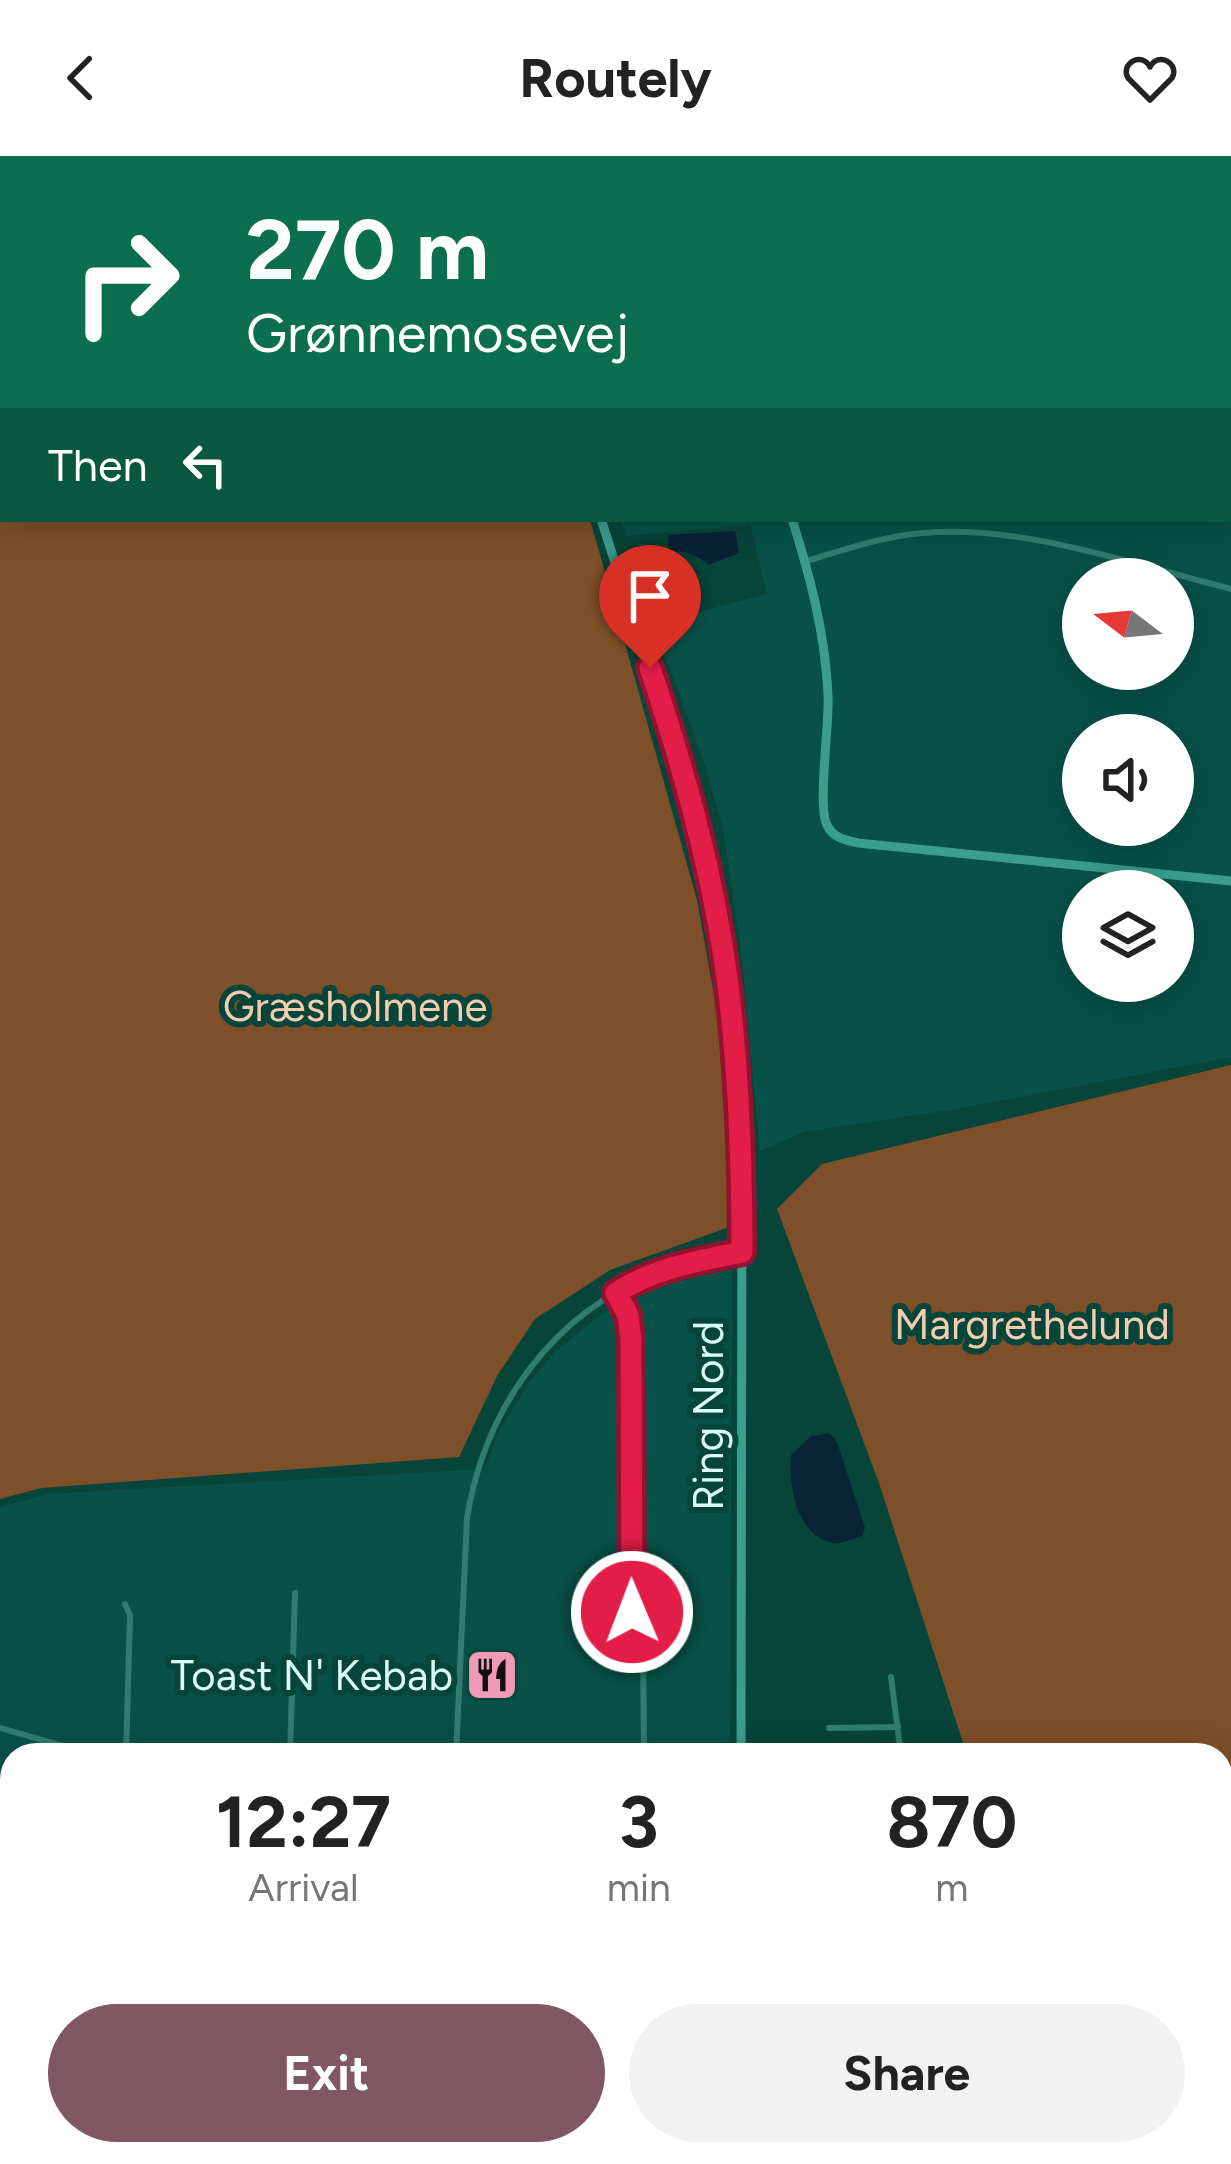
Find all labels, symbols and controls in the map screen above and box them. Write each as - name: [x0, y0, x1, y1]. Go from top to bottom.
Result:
- icon: back: [48, 45, 114, 111]
- icon: heart: [1117, 45, 1183, 111]
- text: Routely: [519, 46, 712, 111]
- text: 270 m: [246, 199, 489, 300]
- icon: right: [48, 204, 204, 360]
- text: Grønnemosevej: [246, 301, 629, 366]
- icon: left: [172, 432, 238, 498]
- text: Then: [48, 438, 148, 492]
- pin: [599, 545, 701, 668]
- north arrow: [1062, 558, 1194, 690]
- map controls: [1062, 558, 1194, 1002]
- icon: arrive: [617, 563, 683, 629]
- button: sound: [1062, 714, 1194, 846]
- button: layers: [1062, 870, 1194, 1002]
- park label: Græsholmene: [223, 981, 487, 1032]
- park label: Margrethelund: [894, 1299, 1170, 1350]
- street label: Ring Nord: [683, 1321, 734, 1511]
- position arrow: [569, 1549, 695, 1675]
- restaurant icon: Toast N' Kebab: [464, 1647, 520, 1703]
- place label: Toast N' Kebab: [171, 1650, 453, 1701]
- text: 12:27: [216, 1779, 391, 1865]
- text: 3: [619, 1779, 659, 1865]
- text: 870: [887, 1779, 1017, 1865]
- text: Arrival: [248, 1864, 358, 1911]
- text: min: [607, 1864, 671, 1911]
- text: m: [935, 1864, 969, 1911]
- button: Exit: [48, 2004, 605, 2142]
- button: Share: [629, 2004, 1185, 2142]

